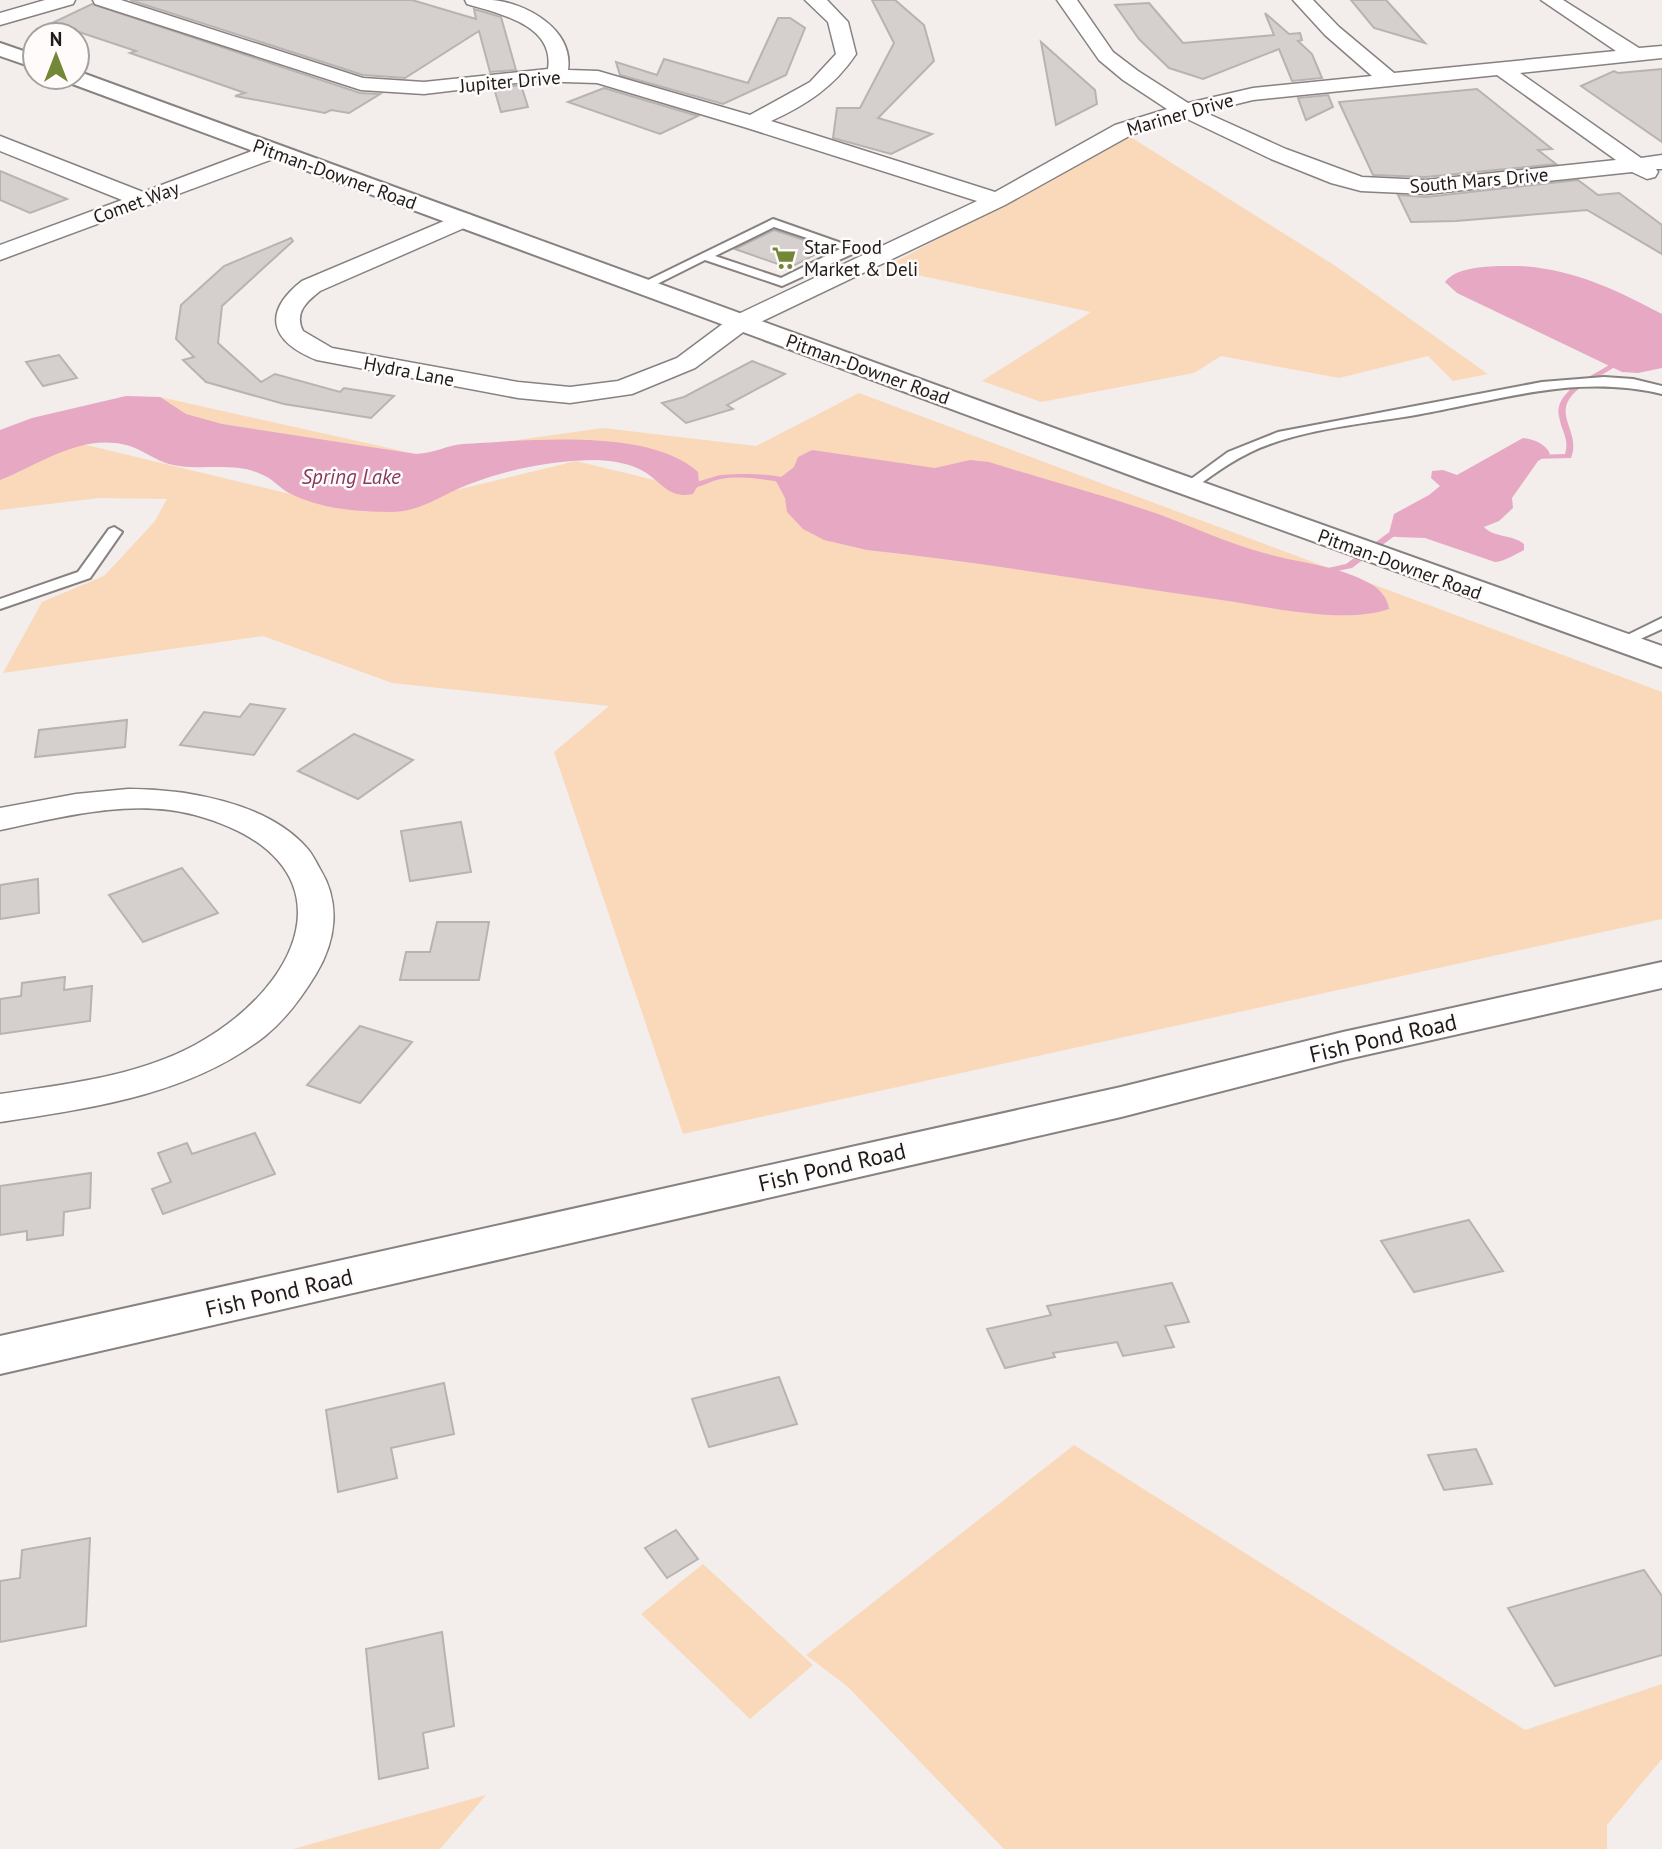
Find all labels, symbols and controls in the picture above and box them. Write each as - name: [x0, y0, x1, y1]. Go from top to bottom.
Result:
- north arrow: [21, 21, 91, 91]
- text: N: [50, 27, 62, 51]
- street label: Jupiter Drive: [458, 65, 561, 97]
- street label: Mariner Drive: [1124, 87, 1236, 141]
- street label: Pitman-Downer Road: [250, 133, 420, 215]
- street label: South Mars Drive: [1409, 162, 1549, 198]
- street label: Comet Way: [90, 175, 182, 229]
- place label: Star Food Market & Deli: [804, 235, 918, 281]
- supermarket icon: Star Food Market & Deli: [770, 244, 798, 272]
- street label: Pitman-Downer Road: [783, 328, 953, 410]
- street label: Hydra Lane: [362, 350, 456, 392]
- water label: Spring Lake: [301, 463, 401, 490]
- street label: Pitman-Downer Road: [1315, 523, 1485, 605]
- street label: Fish Pond Road: [1306, 1006, 1460, 1069]
- street label: Fish Pond Road: [755, 1135, 909, 1198]
- street label: Fish Pond Road: [202, 1261, 356, 1324]

